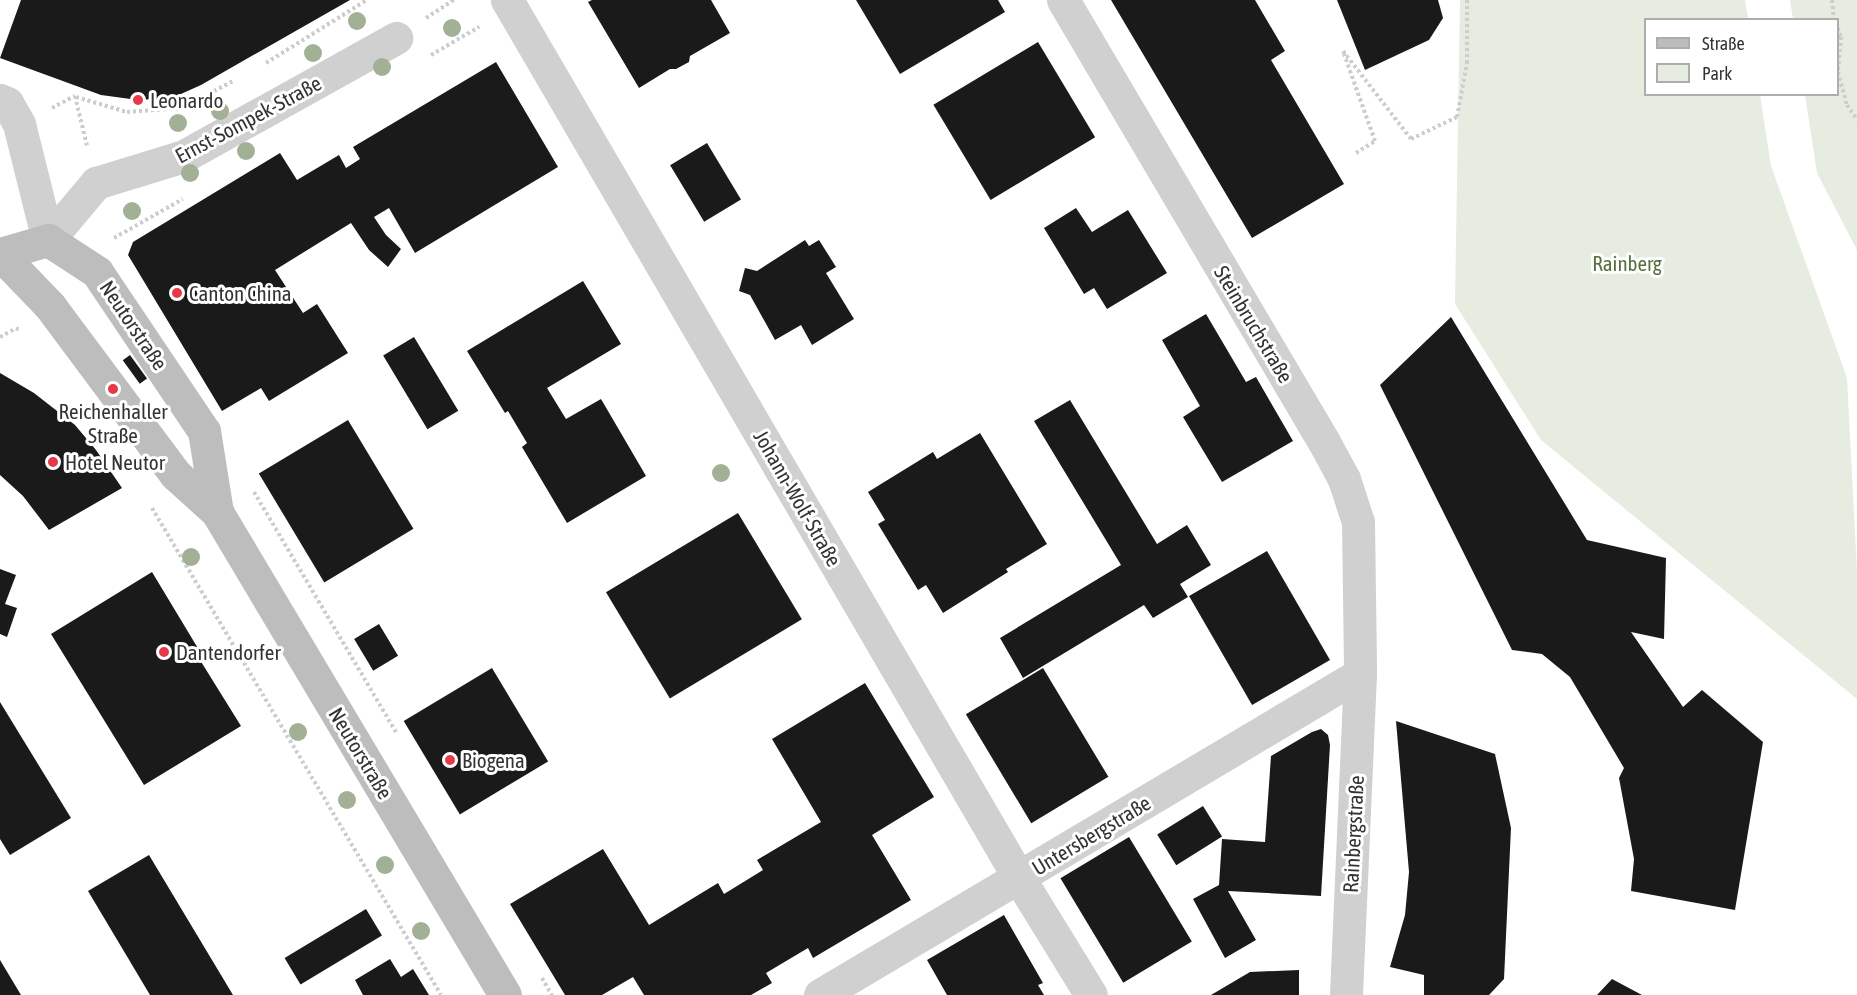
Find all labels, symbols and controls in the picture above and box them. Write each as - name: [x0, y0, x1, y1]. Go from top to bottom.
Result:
- legend: [1644, 18, 1839, 96]
- text: Straße: [1702, 33, 1745, 54]
- text: Park: [1702, 63, 1732, 84]
- street label: Ernst-Sompek-Straße: [171, 70, 325, 168]
- place label: Leonardo: [150, 87, 223, 113]
- marker: Leonardo: [131, 93, 145, 107]
- park label: Rainberg: [1592, 250, 1662, 276]
- street label: Steinbruchstraße: [1209, 261, 1299, 387]
- street label: Neutorstraße: [95, 276, 173, 374]
- place label: Canton China: [189, 280, 292, 306]
- marker: Canton China: [170, 286, 184, 300]
- marker: Reichenhaller Straße: [106, 382, 120, 396]
- place label: Reichenhaller Straße: [58, 398, 168, 448]
- street label: Johann-Wolf-Straße: [749, 425, 847, 571]
- place label: Hotel Neutor: [65, 449, 165, 475]
- marker: Hotel Neutor: [46, 455, 60, 469]
- place label: Dantendorfer: [176, 639, 281, 665]
- marker: Dantendorfer: [157, 645, 171, 659]
- street label: Neutorstraße: [324, 703, 398, 803]
- place label: Biogena: [462, 747, 525, 773]
- marker: Biogena: [443, 753, 457, 767]
- street label: Rainbergstraße: [1337, 775, 1369, 893]
- street label: Untersbergstraße: [1027, 790, 1155, 880]

